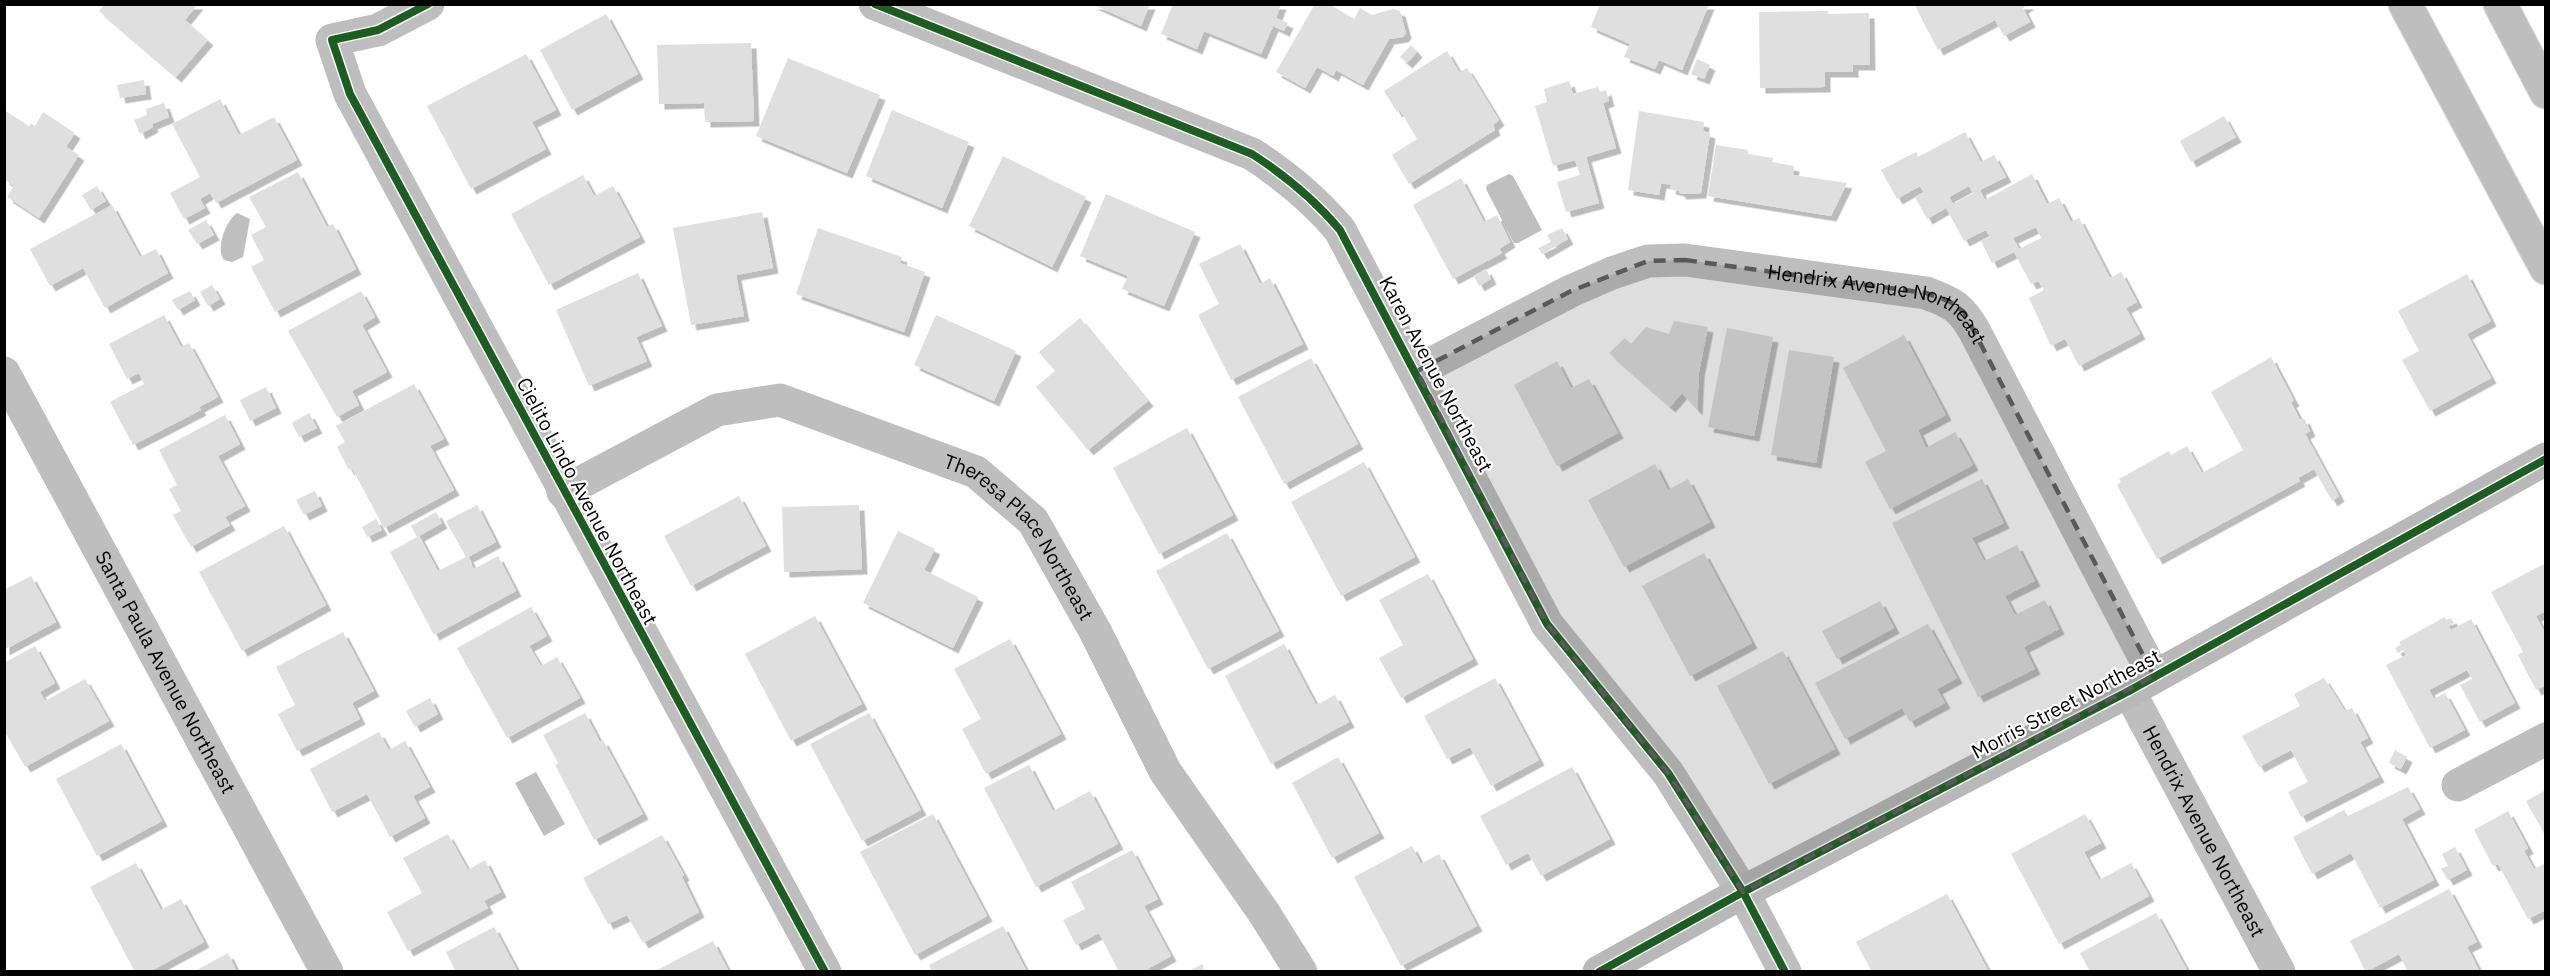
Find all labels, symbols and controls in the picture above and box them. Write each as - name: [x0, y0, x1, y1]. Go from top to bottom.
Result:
- street label: Hendrix Avenue Northeast: [1766, 257, 1993, 349]
- street label: Karen Avenue Northeast: [1373, 271, 1500, 476]
- street label: Cielito Lindo Avenue Northeast: [511, 372, 664, 629]
- street label: Theresa Place Northeast: [940, 447, 1100, 625]
- street label: Santa Paula Avenue Northeast: [89, 546, 242, 798]
- street label: Morris Street Northeast: [1966, 642, 2165, 765]
- street label: Hendrix Avenue Northeast: [2137, 720, 2272, 942]

